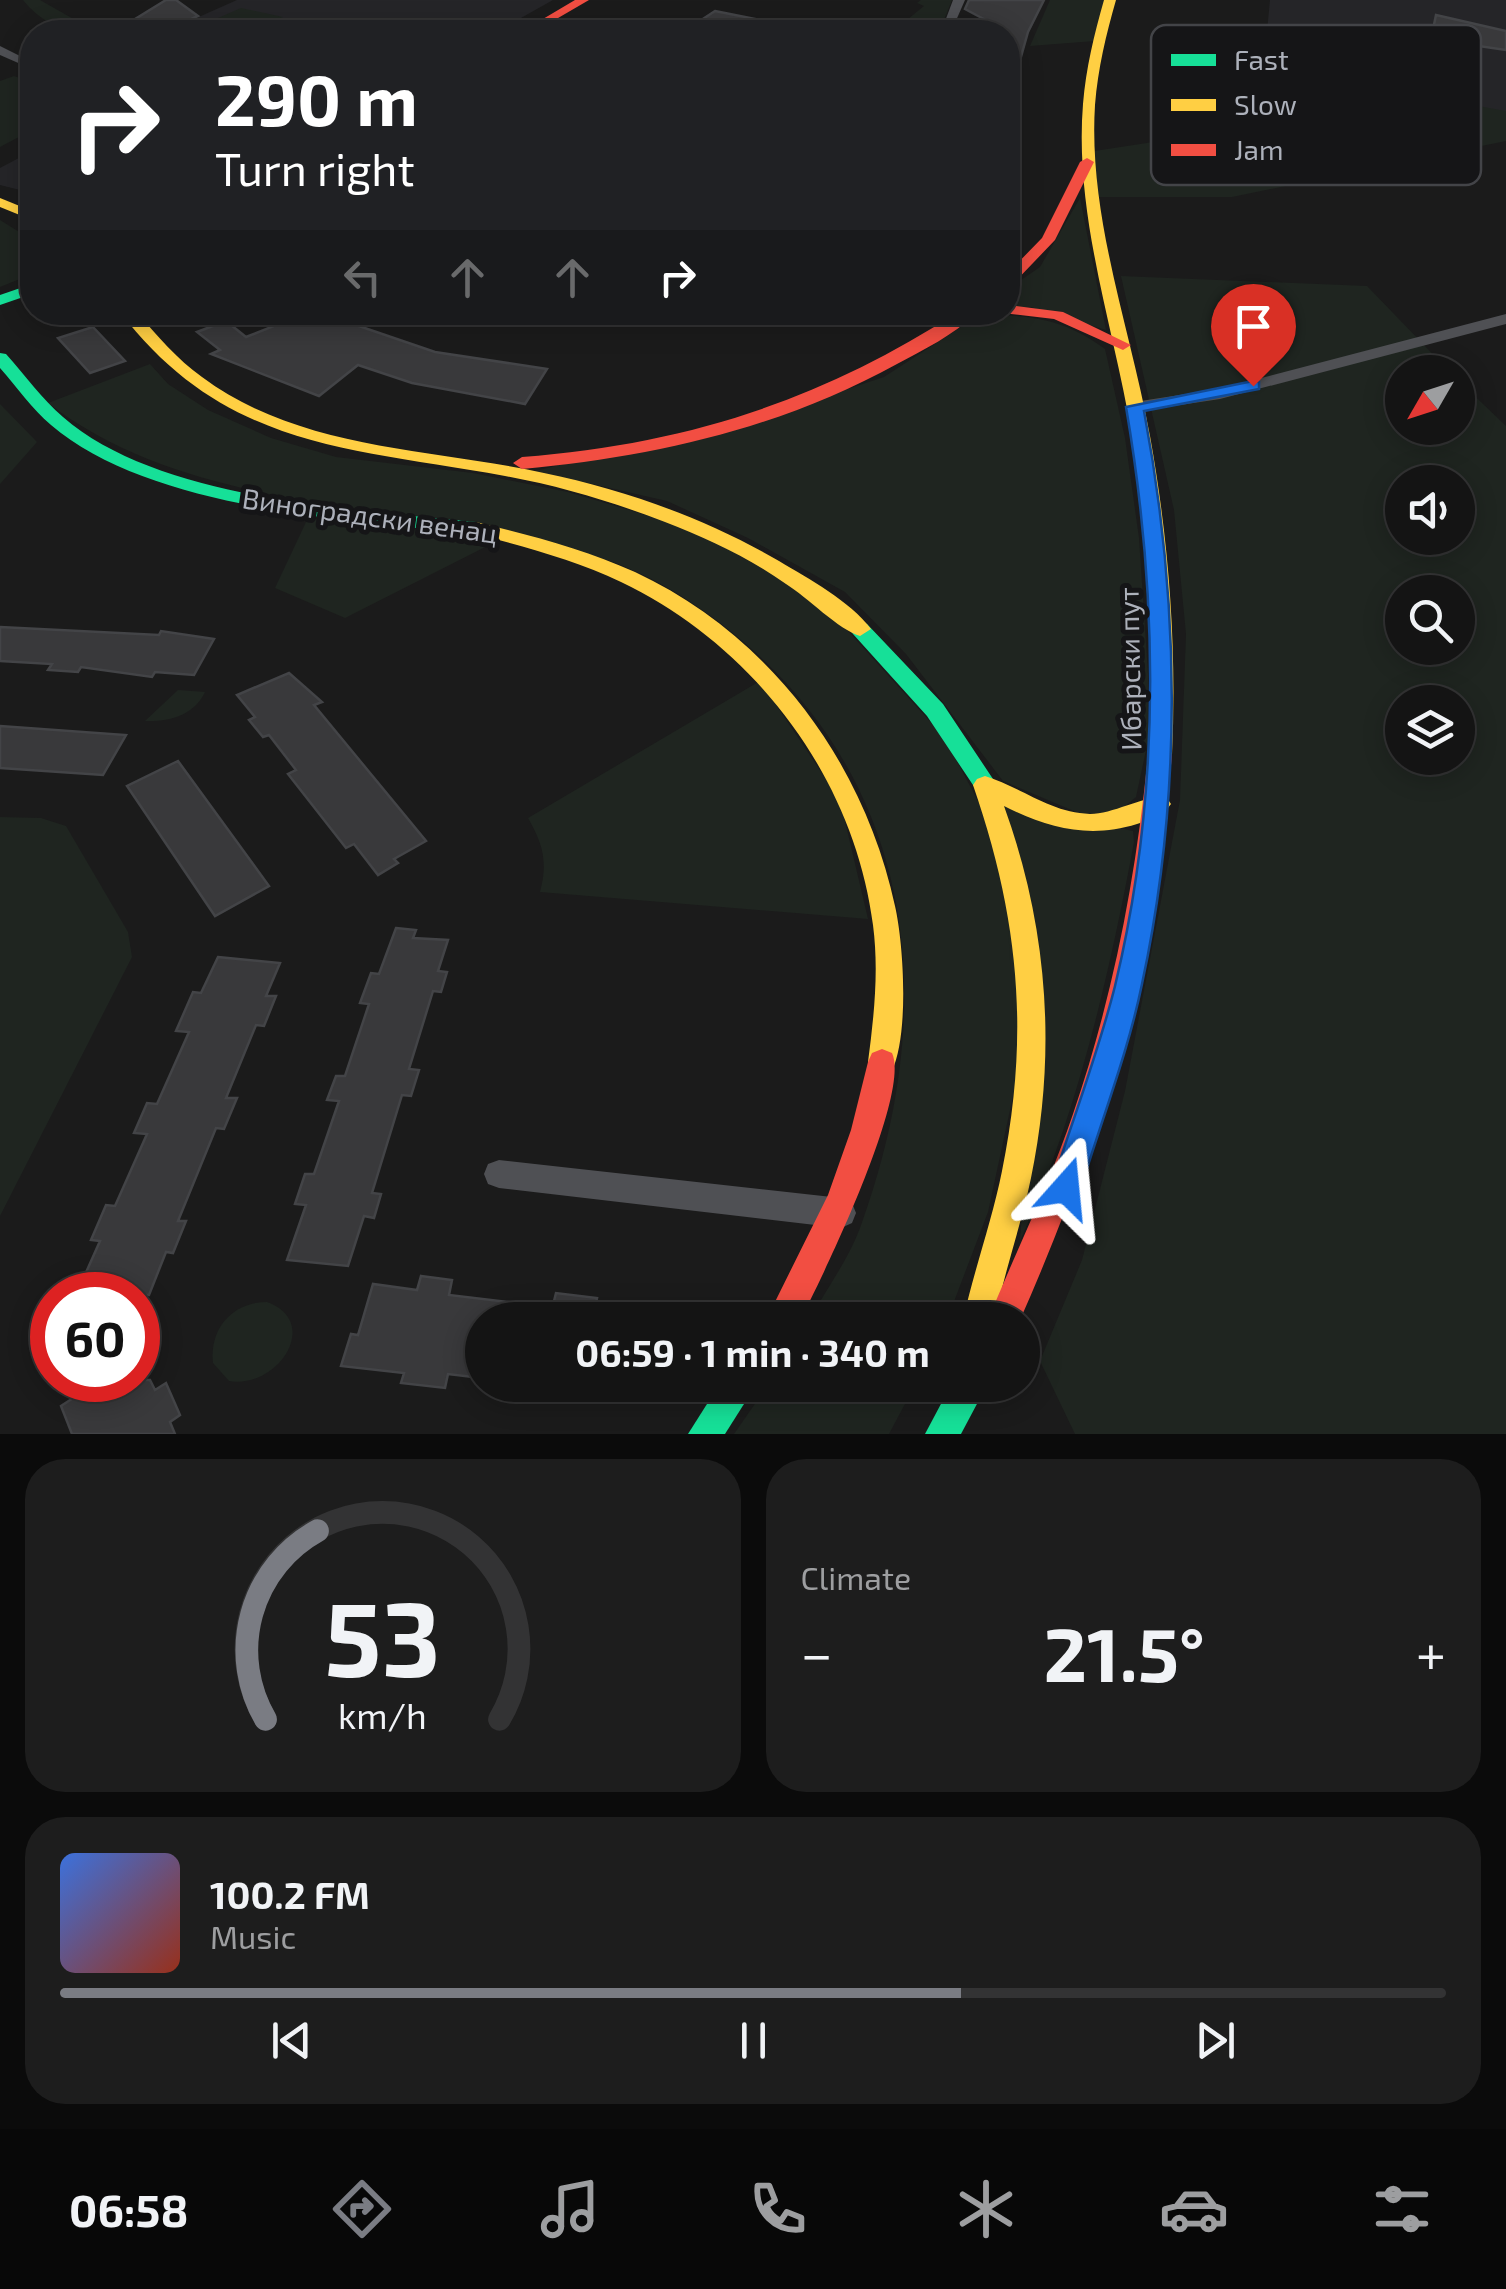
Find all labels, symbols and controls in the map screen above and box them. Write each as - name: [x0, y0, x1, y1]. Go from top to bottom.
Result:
- legend: [1151, 25, 1481, 185]
- text: Fast: [1234, 42, 1289, 76]
- text: 290 m: [215, 56, 418, 140]
- icon: right: [50, 60, 180, 190]
- text: Slow: [1234, 87, 1297, 121]
- text: Jam: [1234, 132, 1283, 166]
- text: Turn right: [215, 141, 415, 195]
- icon: left: [335, 250, 390, 305]
- icon: ahead: [440, 250, 495, 305]
- icon: ahead: [545, 250, 600, 305]
- icon: right: [650, 250, 705, 305]
- pin: [1211, 284, 1296, 387]
- icon: arrive: [1226, 299, 1281, 354]
- north arrow: [1385, 355, 1475, 445]
- map controls: [1385, 355, 1475, 775]
- button: sound: [1385, 465, 1475, 555]
- street label: Виноградски венац: [240, 480, 500, 550]
- button: search: [1385, 575, 1475, 665]
- street label: Ибарски пут: [1111, 587, 1147, 751]
- button: layers: [1385, 685, 1475, 775]
- position arrow: [1014, 1136, 1118, 1240]
- speed limit sign: 60: [30, 1272, 160, 1402]
- text: 06:59 · 1 min · 340 m: [575, 1329, 930, 1375]
- text: Climate: [801, 1558, 911, 1596]
- text: 53: [325, 1573, 441, 1698]
- text: 21.5°: [1043, 1607, 1205, 1697]
- text: −: [801, 1619, 833, 1685]
- text: +: [1416, 1619, 1446, 1685]
- text: km/h: [338, 1693, 427, 1736]
- text: 100.2 FM: [210, 1871, 370, 1917]
- text: Music: [210, 1917, 296, 1955]
- icon: previous: [264, 2013, 319, 2068]
- icon: pause: [726, 2013, 781, 2068]
- icon: next: [1188, 2013, 1243, 2068]
- icon: directions: [327, 2174, 397, 2244]
- icon: music: [535, 2174, 605, 2244]
- icon: phone: [743, 2174, 813, 2244]
- icon: climate: [951, 2174, 1021, 2244]
- icon: car: [1159, 2174, 1229, 2244]
- icon: filters: [1367, 2174, 1437, 2244]
- text: 06:58: [69, 2182, 188, 2236]

